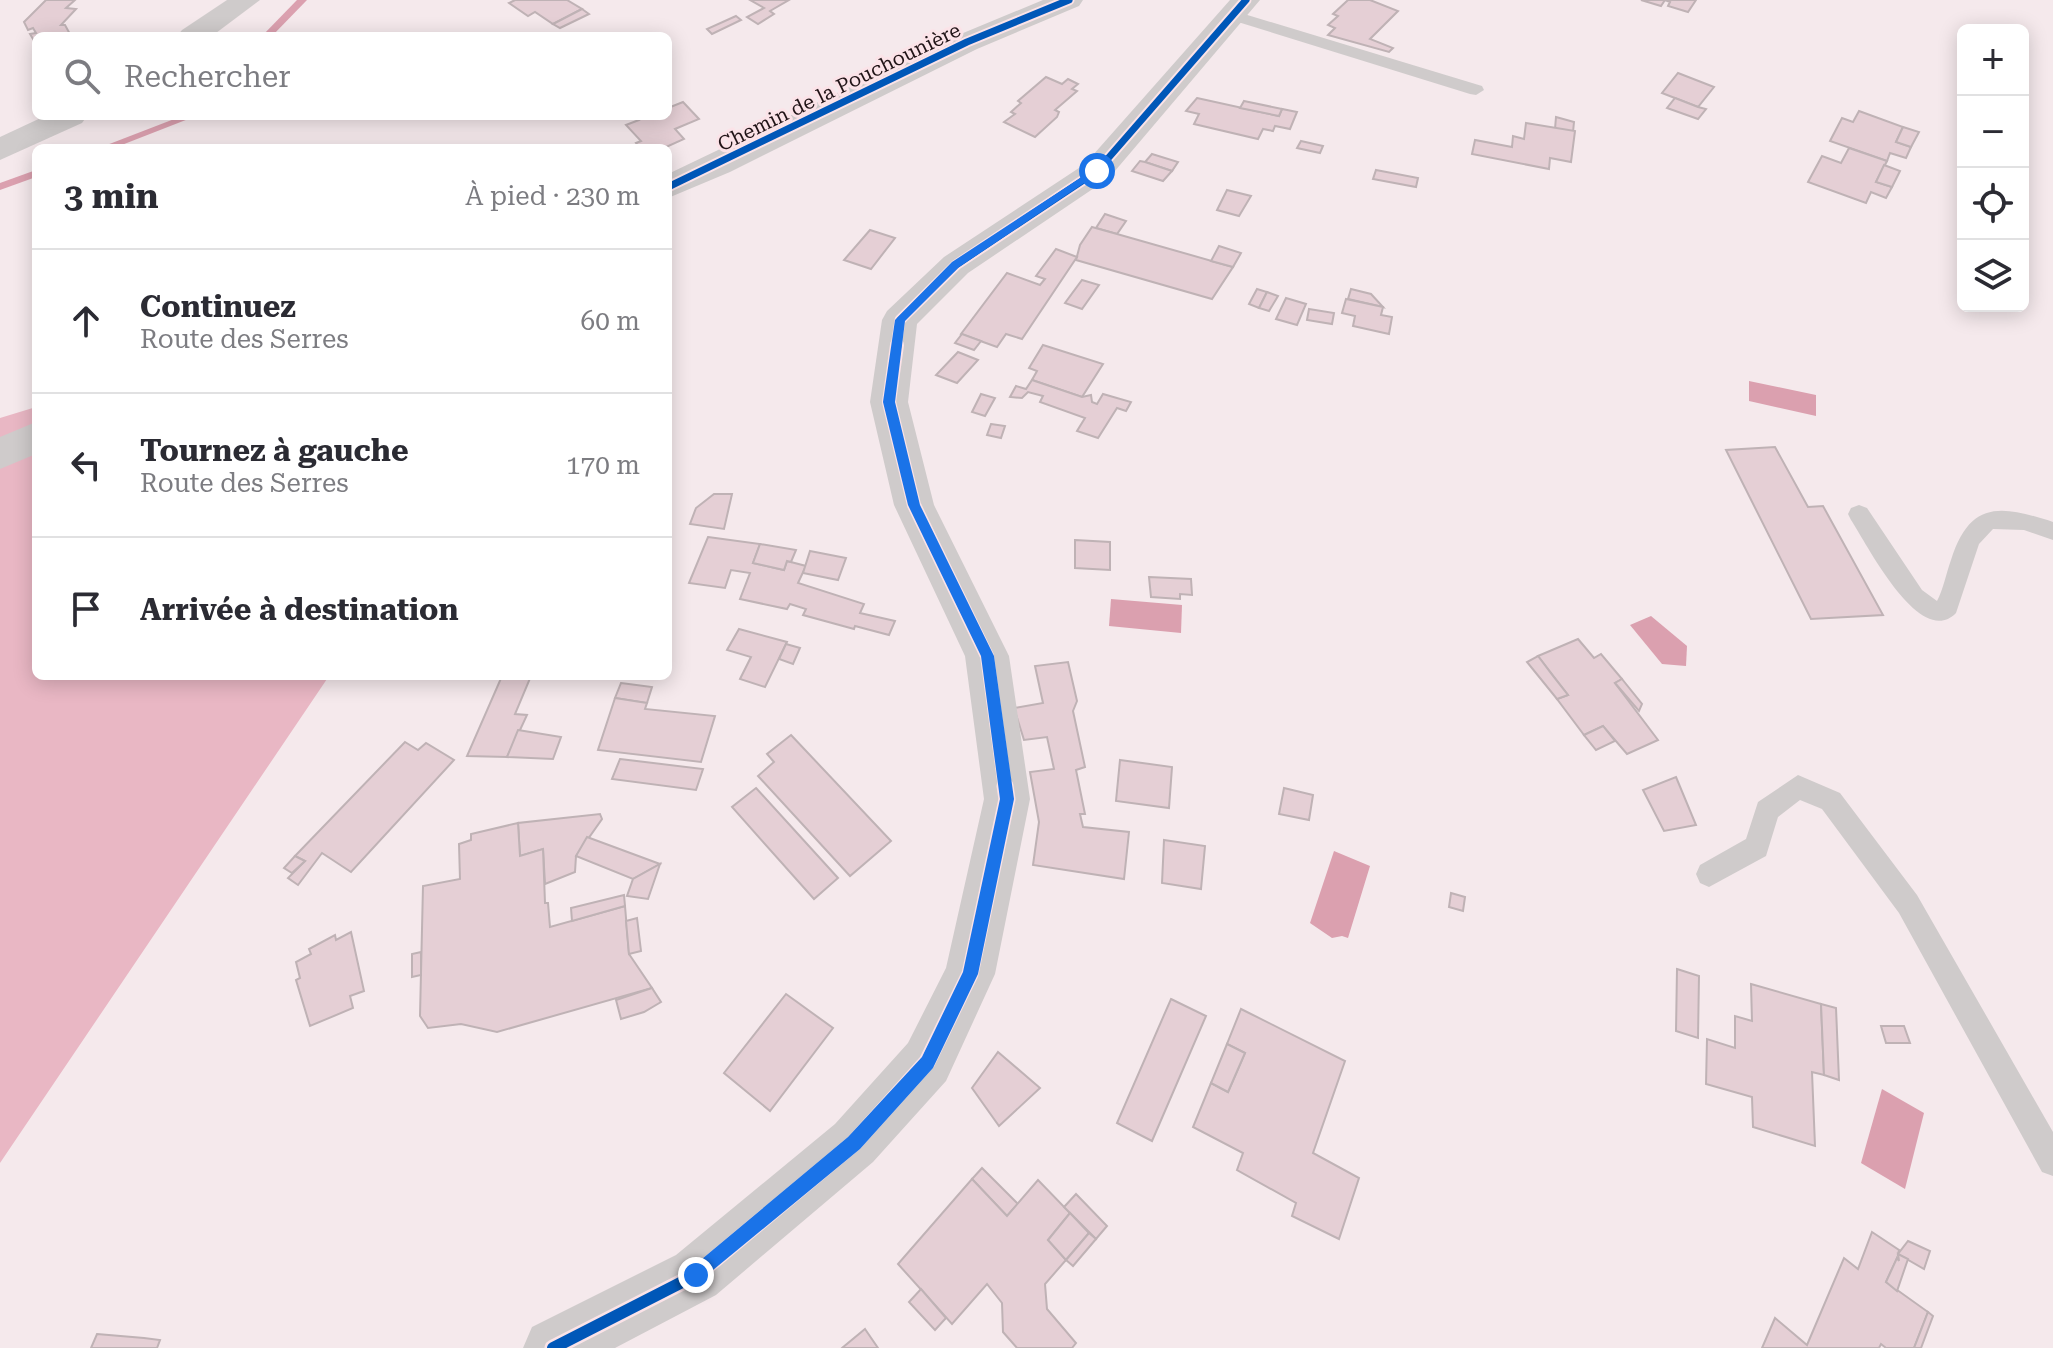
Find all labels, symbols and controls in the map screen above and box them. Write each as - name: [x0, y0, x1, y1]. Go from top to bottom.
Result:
- street label: Chemin de la Pouchounière: [714, 18, 964, 156]
- map controls: [1957, 24, 2029, 312]
- button: +: [1957, 24, 2029, 96]
- search box: [32, 32, 672, 120]
- icon: search: [60, 54, 104, 98]
- text: Rechercher: [124, 59, 291, 94]
- button: −: [1957, 96, 2029, 168]
- route start: [1079, 153, 1115, 189]
- button: locate: [1957, 168, 2029, 240]
- text: 3 min: [64, 176, 159, 216]
- text: À pied · 230 m: [465, 181, 640, 211]
- button: layers: [1957, 240, 2029, 312]
- text: Continuez: [140, 289, 296, 324]
- icon: ahead: [64, 299, 108, 343]
- text: 60 m: [581, 306, 640, 336]
- text: Route des Serres: [140, 324, 349, 354]
- text: Tournez à gauche: [140, 433, 409, 468]
- icon: left: [64, 443, 108, 487]
- text: 170 m: [566, 450, 640, 480]
- text: Route des Serres: [140, 468, 349, 498]
- icon: arrive: [64, 587, 108, 631]
- text: Arrivée à destination: [140, 592, 459, 627]
- route end: [678, 1257, 714, 1293]

